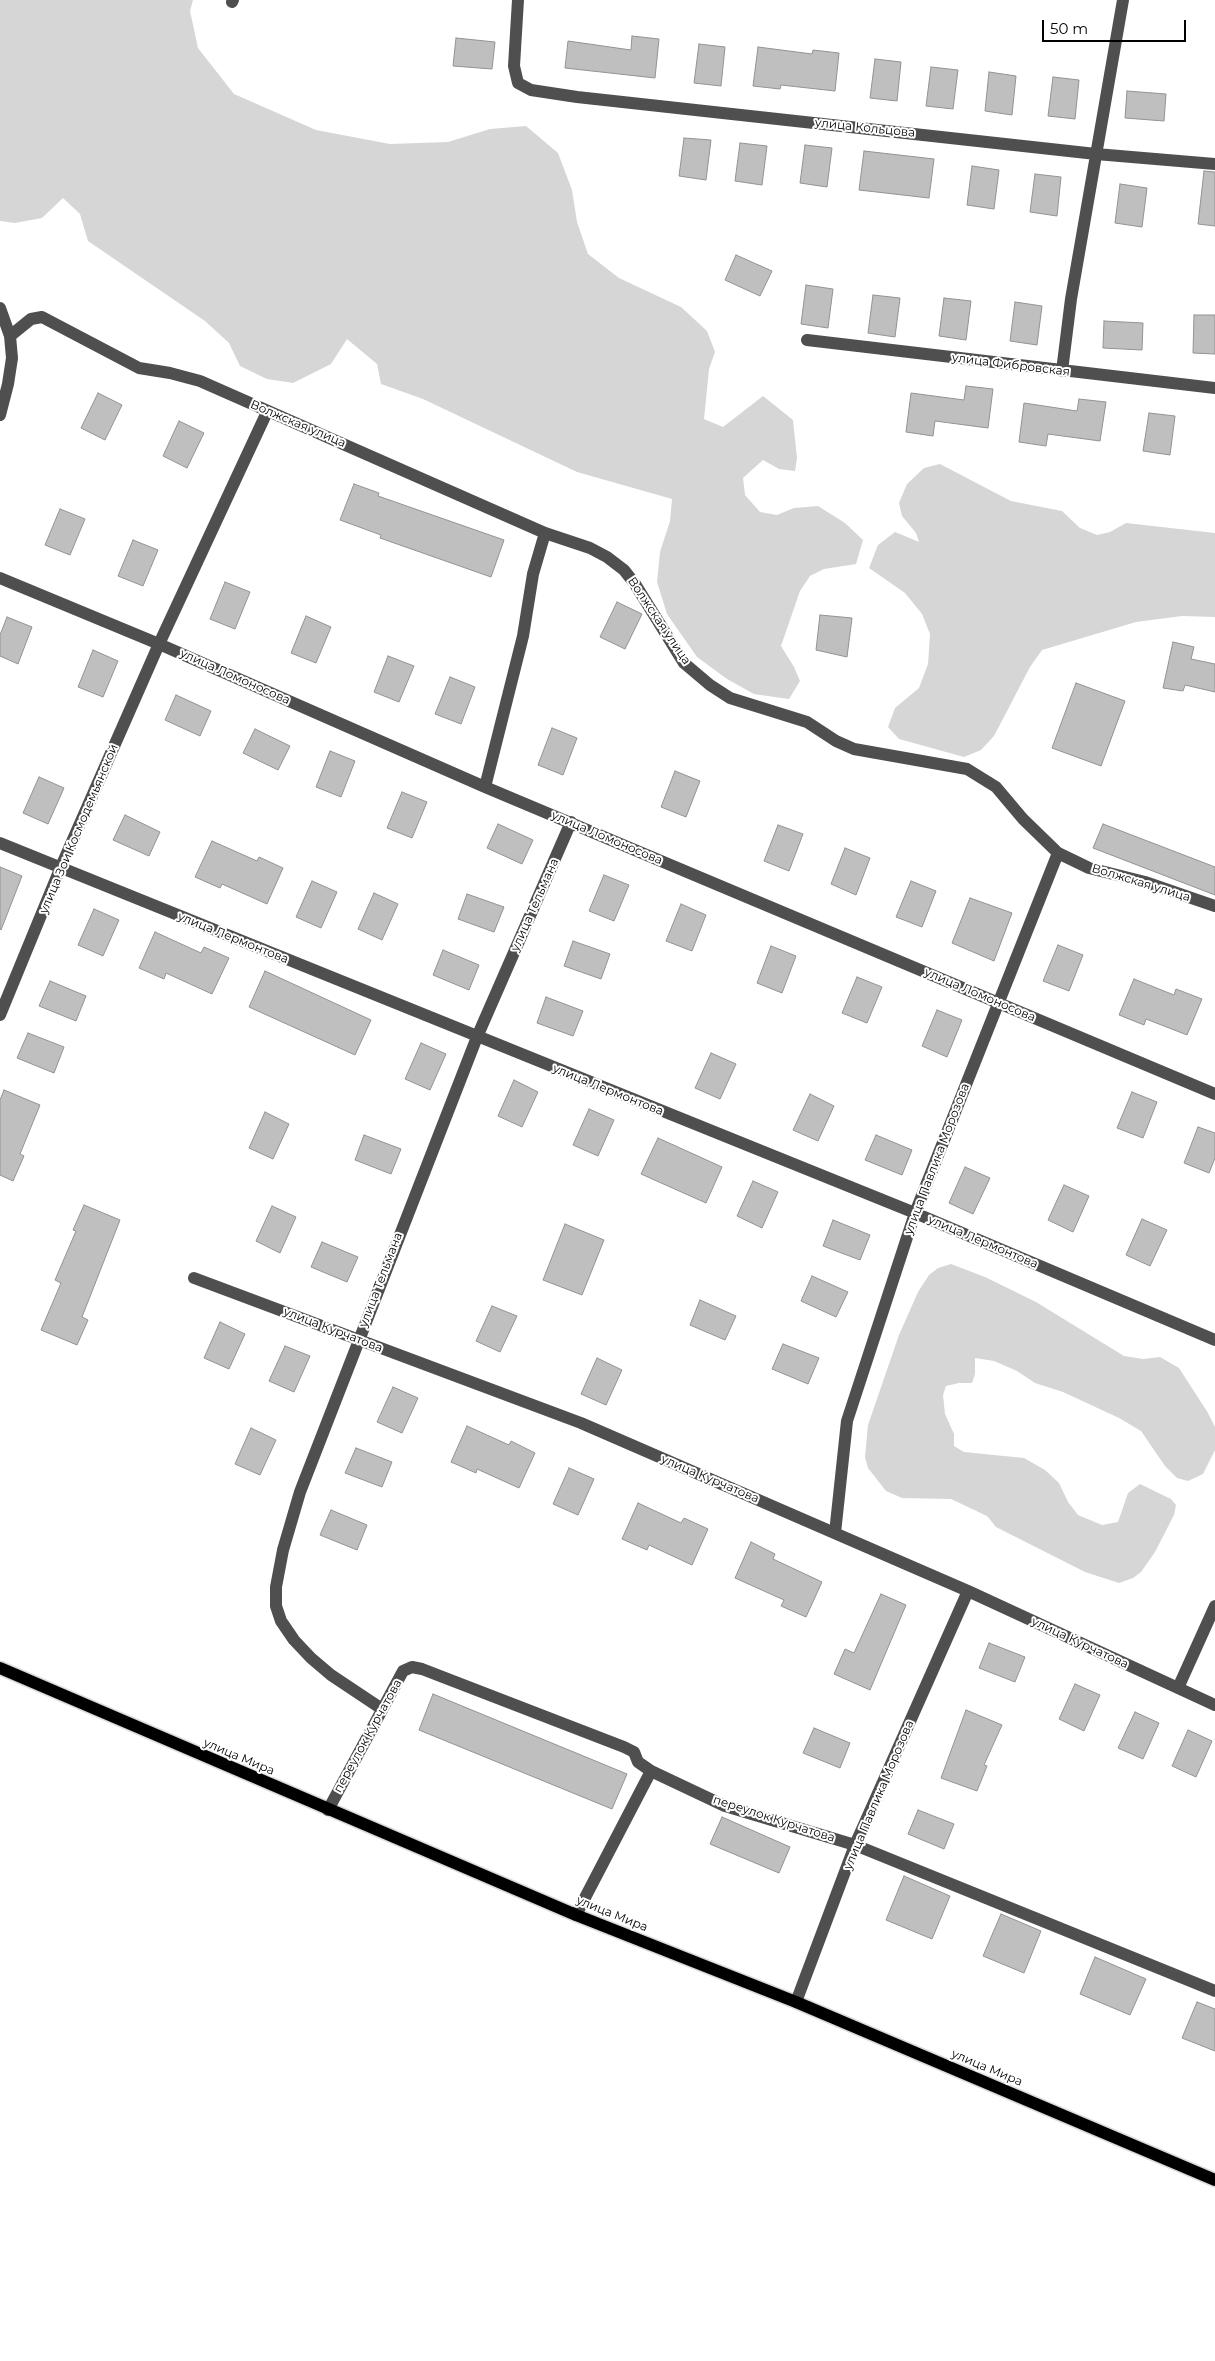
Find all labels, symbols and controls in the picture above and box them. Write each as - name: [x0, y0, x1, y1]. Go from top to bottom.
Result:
- scale bar: [1045, 10, 1189, 42]
- text: 50 m: [1050, 19, 1088, 38]
- street label: улица Кольцова: [814, 116, 916, 140]
- street label: улица Фибровская: [951, 351, 1071, 379]
- street label: Волжская улица: [248, 397, 348, 451]
- street label: Волжская улица: [624, 575, 694, 667]
- street label: улица Ломоносова: [178, 646, 292, 708]
- street label: улица Зои Космодемьянской: [37, 742, 121, 916]
- street label: улица Ломоносова: [549, 808, 665, 868]
- street label: улица Тельмана: [508, 856, 562, 954]
- street label: Волжская улица: [1090, 861, 1192, 905]
- street label: улица Лермонтова: [176, 909, 290, 967]
- street label: улица Ломоносова: [922, 965, 1038, 1025]
- street label: улица Лермонтова: [551, 1061, 665, 1119]
- street label: улица Павлика Морозова: [901, 1081, 973, 1237]
- street label: улица Лермонтова: [926, 1212, 1040, 1272]
- street label: улица Тельмана: [356, 1231, 406, 1329]
- street label: улица Курчатова: [281, 1304, 385, 1356]
- street label: улица Курчатова: [659, 1452, 761, 1506]
- street label: улица Курчатова: [1029, 1614, 1131, 1672]
- street label: переулок Курчатова: [331, 1677, 405, 1795]
- street label: улица Павлика Морозова: [841, 1718, 917, 1872]
- street label: улица Мира: [201, 1736, 277, 1778]
- street label: переулок Курчатова: [711, 1792, 837, 1846]
- street label: улица Мира: [574, 1893, 650, 1935]
- street label: улица Мира: [949, 2047, 1025, 2089]

